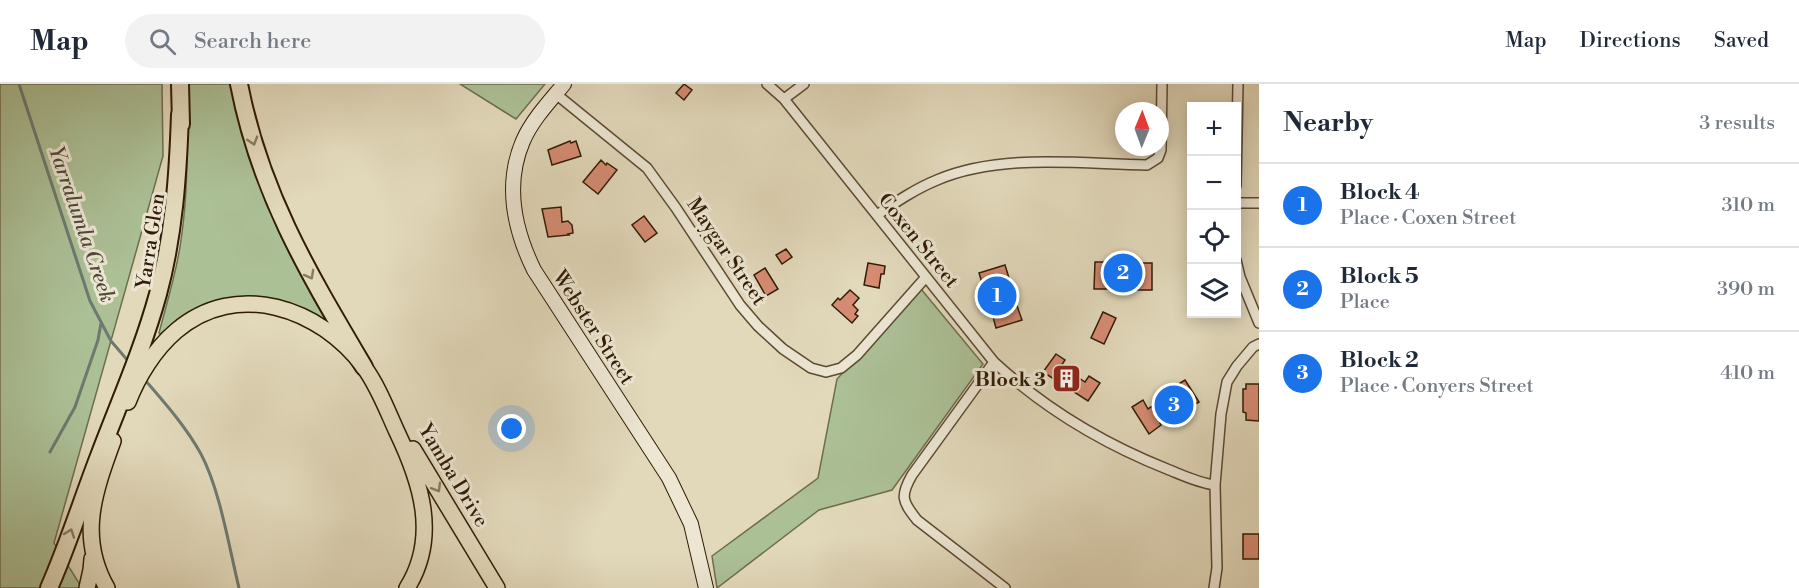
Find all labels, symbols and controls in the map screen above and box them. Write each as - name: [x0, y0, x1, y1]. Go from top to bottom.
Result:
- search box: [125, 14, 545, 68]
- text: Map: [30, 24, 89, 59]
- icon: search: [146, 25, 179, 58]
- text: Search here: [194, 28, 311, 55]
- text: Map: [1505, 28, 1547, 54]
- text: Directions: [1580, 28, 1681, 54]
- text: Saved: [1714, 28, 1769, 54]
- north arrow: [1115, 102, 1169, 156]
- map controls: [1187, 102, 1241, 318]
- button: +: [1187, 102, 1241, 156]
- text: Nearby: [1283, 107, 1373, 139]
- text: 3 results: [1699, 111, 1775, 136]
- one-way arrow: [246, 135, 258, 146]
- water label: Yarralumla Creek: [42, 143, 120, 306]
- button: −: [1187, 156, 1241, 210]
- text: Block 4: [1340, 179, 1420, 206]
- street label: Coxen Street: [872, 188, 964, 293]
- street label: Yarra Glen: [131, 191, 171, 292]
- street label: Maygar Street: [681, 193, 771, 310]
- text: 1: [1298, 193, 1307, 218]
- text: 310 m: [1722, 193, 1775, 218]
- text: Place · Coxen Street: [1340, 206, 1516, 231]
- button: locate: [1187, 210, 1241, 264]
- pin: 2: [1104, 250, 1142, 296]
- text: Block 5: [1340, 263, 1419, 290]
- button: layers: [1187, 264, 1241, 318]
- street label: Webster Street: [546, 265, 639, 390]
- one-way arrow: [303, 269, 314, 279]
- pin: 1: [978, 274, 1016, 318]
- text: 2: [1296, 277, 1309, 302]
- text: 390 m: [1717, 277, 1775, 302]
- text: Place: [1340, 290, 1390, 315]
- text: Block 2: [1340, 347, 1419, 374]
- text: 3: [1296, 361, 1309, 386]
- text: 410 m: [1720, 361, 1775, 386]
- building icon: Block 3: [1051, 363, 1083, 395]
- place label: Block 3: [975, 368, 1046, 393]
- text: Place · Conyers Street: [1340, 374, 1534, 399]
- pin: 3: [1154, 382, 1194, 428]
- your location: [497, 414, 526, 443]
- street label: Yamba Drive: [412, 419, 493, 532]
- one-way arrow: [430, 482, 442, 492]
- one-way arrow: [63, 529, 75, 540]

